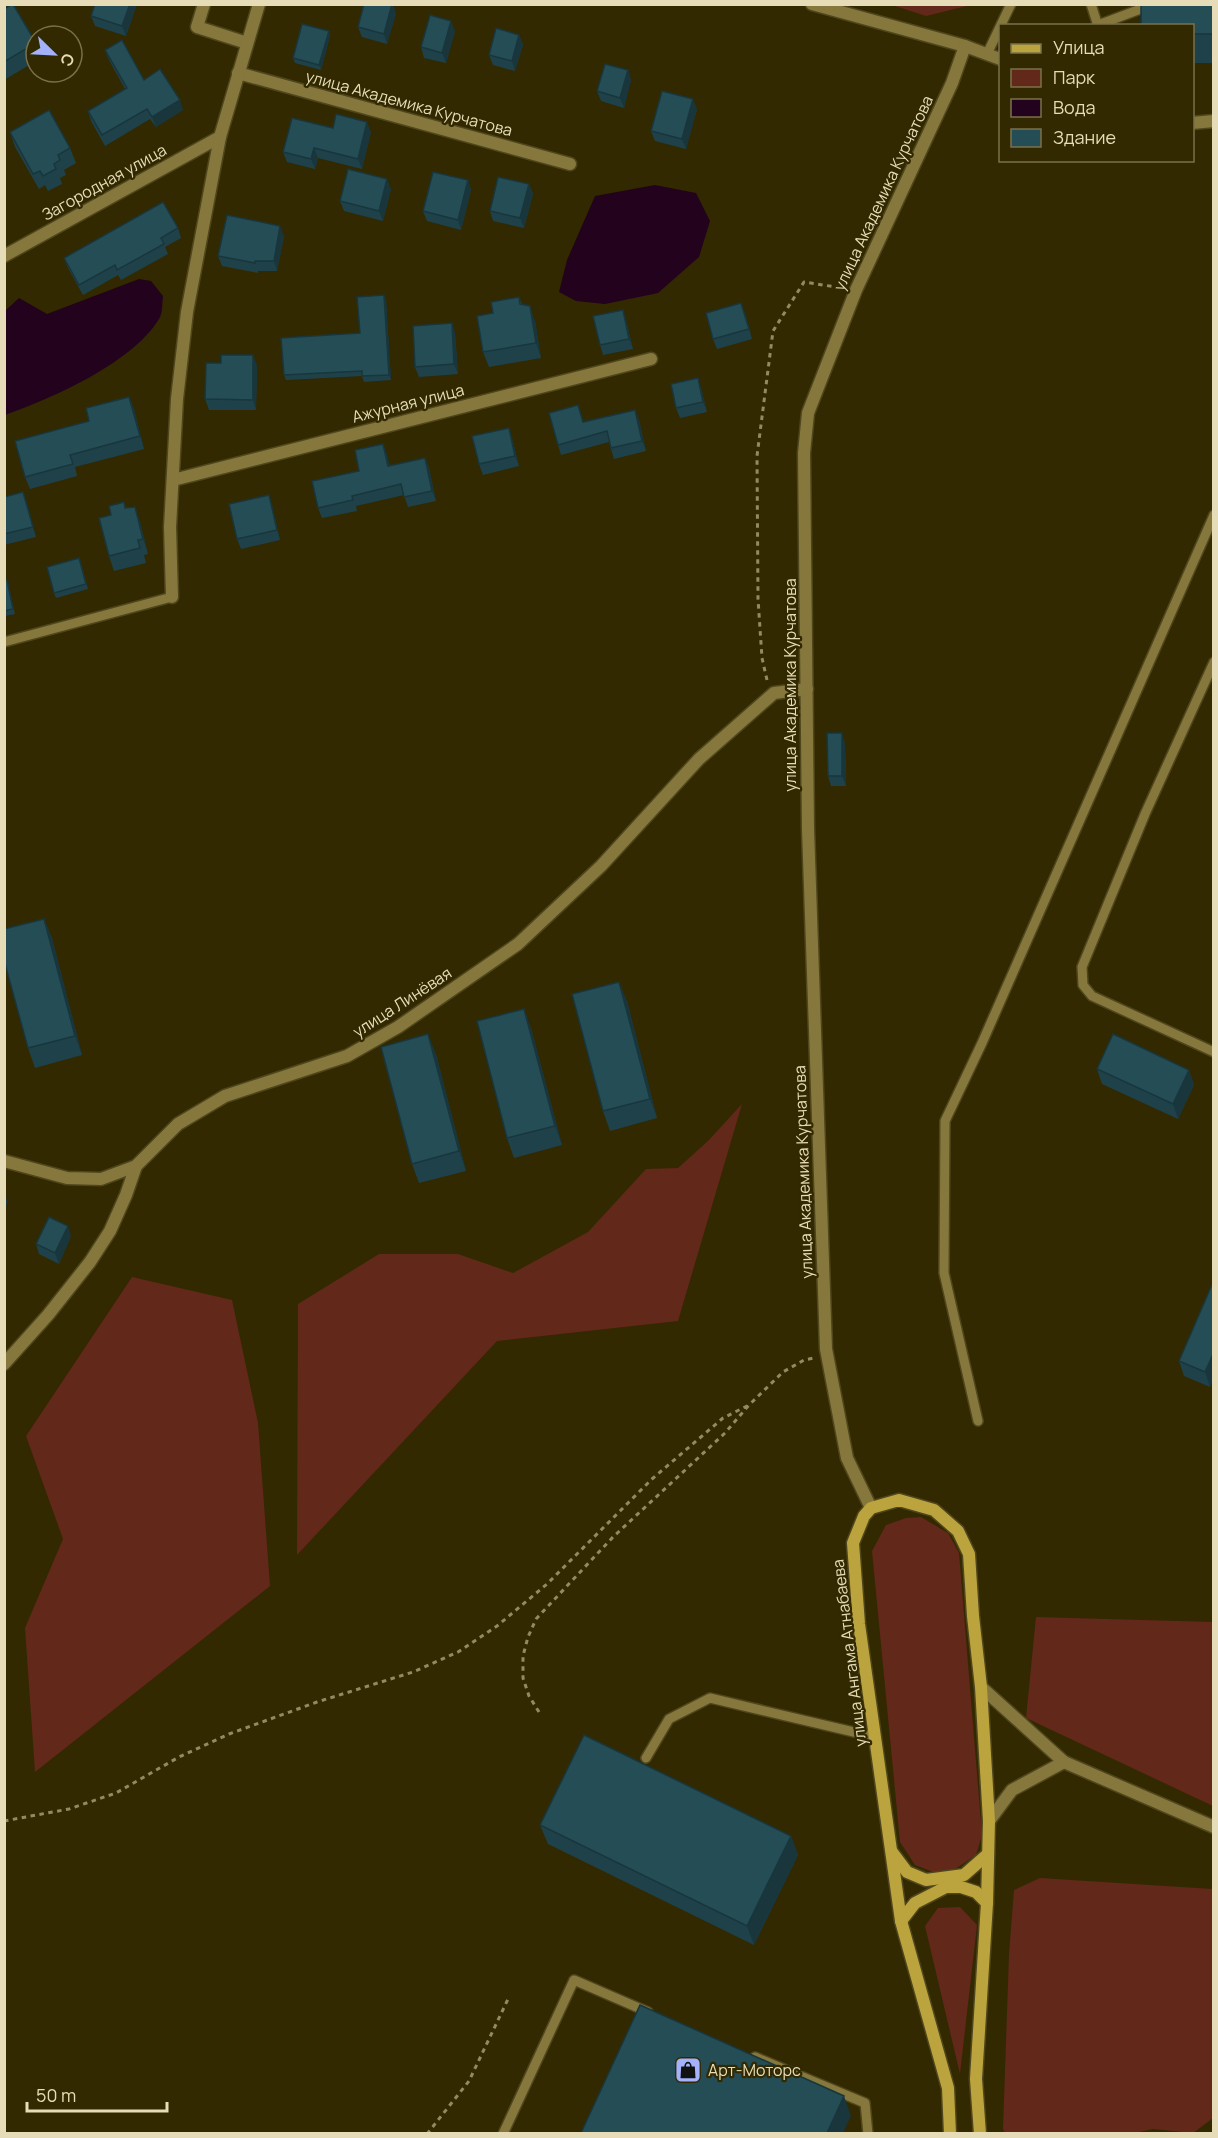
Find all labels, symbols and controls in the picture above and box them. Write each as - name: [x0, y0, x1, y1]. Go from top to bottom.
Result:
- north arrow: [24, 24, 84, 84]
- legend: [999, 24, 1194, 162]
- text: Улица: [1053, 35, 1105, 59]
- text: С: [55, 50, 80, 70]
- street label: улица Академика Курчатова: [303, 65, 515, 141]
- text: Парк: [1053, 65, 1096, 89]
- street label: улица Академика Курчатова: [828, 92, 938, 294]
- text: Вода: [1053, 95, 1095, 119]
- text: Здание: [1053, 125, 1116, 149]
- street label: Загородная улица: [38, 139, 170, 225]
- street label: Ажурная улица: [350, 378, 466, 428]
- street label: улица Академика Курчатова: [779, 578, 801, 792]
- street label: улица Линёвая: [348, 962, 456, 1042]
- street label: улица Академика Курчатова: [788, 1065, 818, 1279]
- street label: улица Ангама Атнабаева: [827, 1558, 871, 1748]
- shop icon: Арт-Моторс: [673, 2055, 703, 2085]
- place label: Арт-Моторс: [708, 2059, 801, 2081]
- scale bar: [27, 2075, 166, 2113]
- text: 50 m: [36, 2083, 76, 2107]

